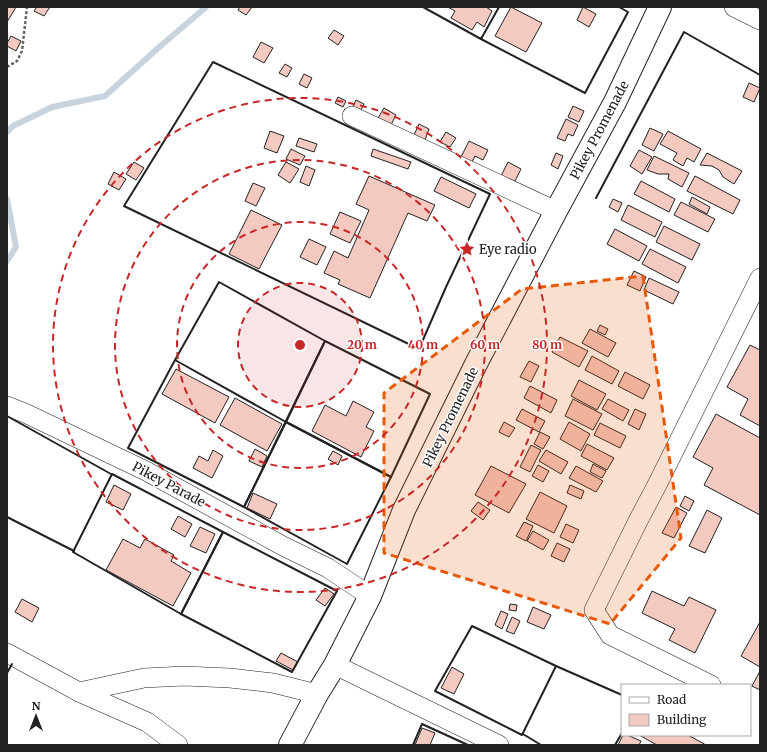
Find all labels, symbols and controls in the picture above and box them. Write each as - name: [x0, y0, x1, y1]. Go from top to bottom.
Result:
- street label: Pikey Promenade: [566, 78, 633, 182]
- place icon: Eye radio: [458, 240, 476, 258]
- place label: Eye radio: [479, 241, 537, 258]
- text: 20 m: [347, 337, 377, 352]
- text: 40 m: [408, 337, 438, 352]
- text: 60 m: [470, 337, 500, 352]
- text: 80 m: [532, 337, 562, 352]
- centre of rings: [293, 338, 307, 352]
- street label: Pikey Promenade: [419, 364, 482, 470]
- street label: Pikey Parade: [129, 458, 208, 511]
- legend: [621, 684, 751, 736]
- text: Road: [657, 692, 686, 707]
- north arrow: [16, 696, 56, 736]
- text: N: [32, 699, 41, 713]
- text: Building: [657, 712, 707, 727]

